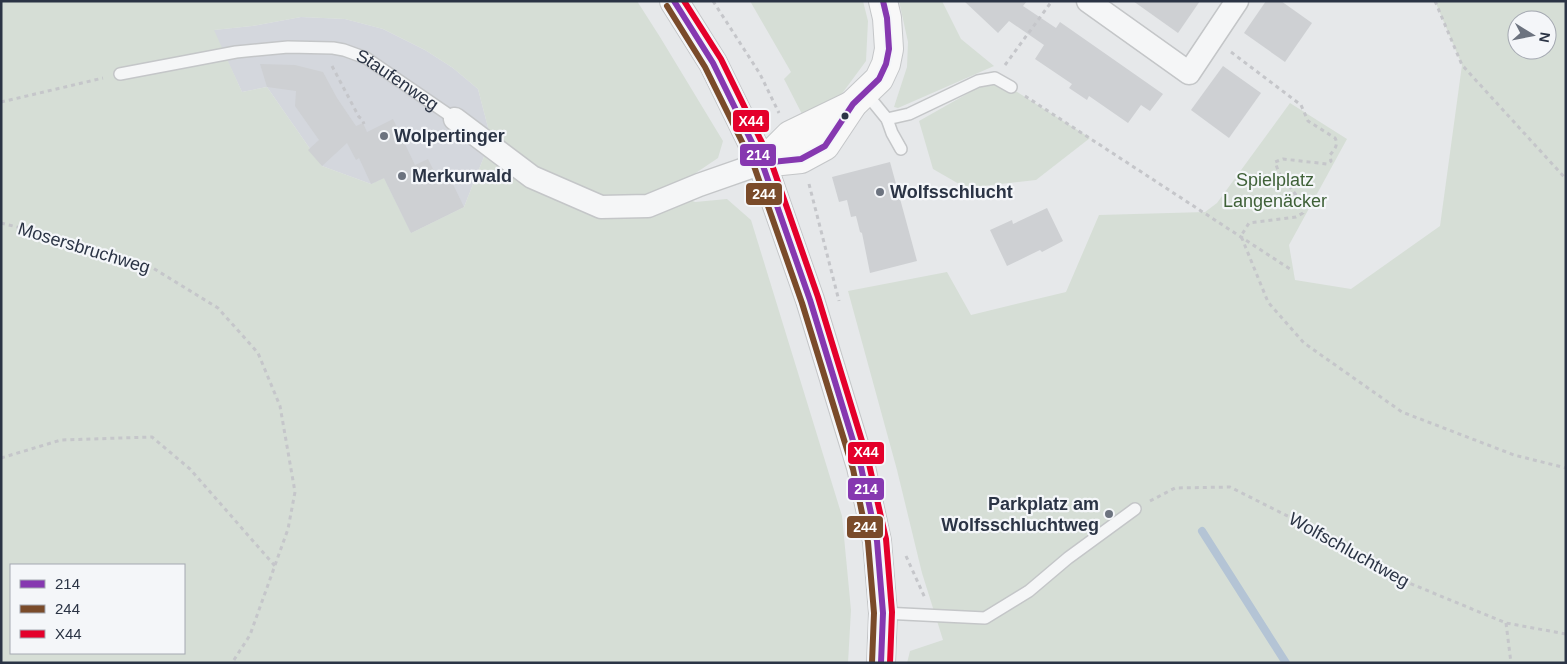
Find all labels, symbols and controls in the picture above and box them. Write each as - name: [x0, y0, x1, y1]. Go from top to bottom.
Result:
- north arrow: [1507, 10, 1557, 60]
- text: N: [1536, 31, 1554, 44]
- street label: Staufenweg: [354, 45, 442, 115]
- line badge: X44: [732, 109, 770, 133]
- unlabelled marker: [840, 111, 850, 121]
- text: X44: [739, 113, 764, 129]
- place label: Wolpertinger: [394, 126, 505, 146]
- marker: Wolpertinger: [378, 130, 390, 142]
- line badge: 214: [739, 143, 777, 167]
- text: 214: [746, 147, 770, 163]
- place label: Merkurwald: [412, 166, 512, 186]
- marker: Merkurwald: [396, 170, 408, 182]
- park label: Spielplatz Langenäcker: [1223, 170, 1327, 211]
- line badge: 244: [745, 182, 783, 206]
- place label: Wolfsschlucht: [890, 182, 1013, 202]
- text: 244: [752, 186, 776, 202]
- marker: Wolfsschlucht: [874, 186, 886, 198]
- street label: Mosersbruchweg: [16, 218, 152, 278]
- line badge: X44: [847, 441, 885, 465]
- text: X44: [854, 444, 879, 460]
- line badge: 214: [847, 477, 885, 501]
- text: 214: [854, 481, 878, 497]
- place label: Parkplatz am Wolfsschluchtweg: [941, 494, 1099, 535]
- marker: Parkplatz am Wolfsschluchtweg: [1103, 508, 1115, 520]
- street label: Wolfschluchtweg: [1285, 509, 1413, 591]
- line badge: 244: [846, 515, 884, 539]
- text: 244: [853, 519, 877, 535]
- legend: [10, 564, 185, 654]
- text: 214: [55, 575, 80, 592]
- text: 244: [55, 600, 80, 617]
- text: X44: [55, 625, 82, 642]

